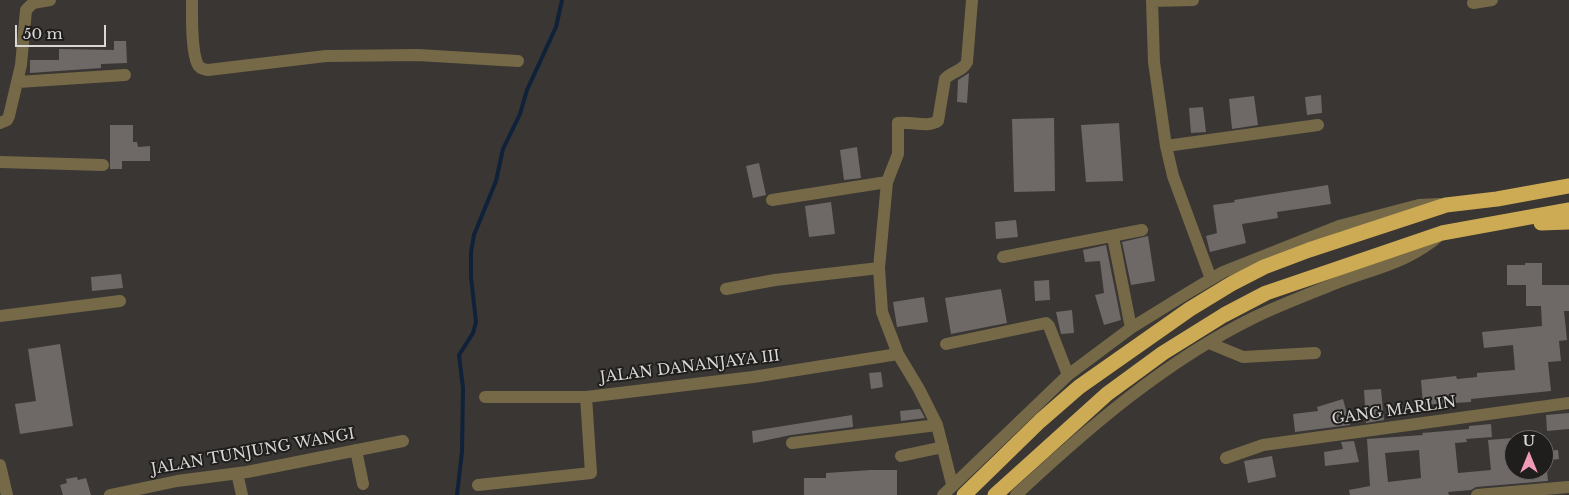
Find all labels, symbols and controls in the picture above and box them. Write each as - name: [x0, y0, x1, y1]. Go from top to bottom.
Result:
- scale bar: [18, 15, 109, 47]
- text: 50 m: [23, 24, 63, 43]
- street label: JALAN DANANJAYA III: [599, 347, 781, 387]
- street label: GANG MARLIN: [1331, 393, 1457, 429]
- street label: JALAN TUNJUNG WANGI: [150, 425, 356, 479]
- north arrow: [1504, 430, 1554, 480]
- text: U: [1523, 432, 1535, 450]

